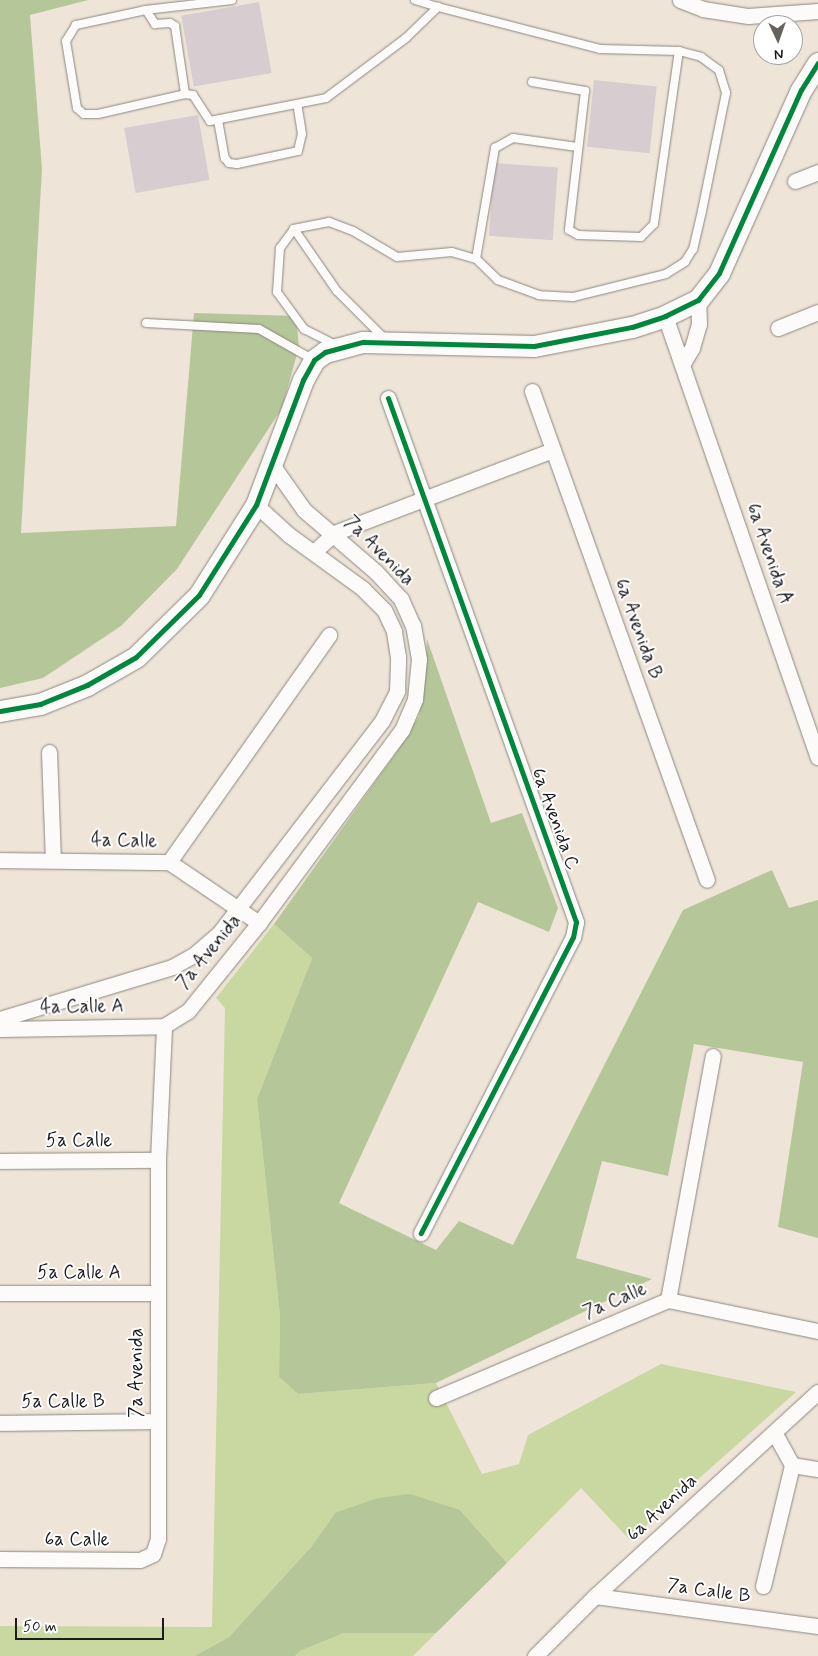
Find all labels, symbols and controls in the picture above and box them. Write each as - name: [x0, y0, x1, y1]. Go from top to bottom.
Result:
- north arrow: [753, 15, 803, 65]
- text: N: [774, 45, 784, 63]
- street label: 6a Avenida A: [741, 500, 797, 608]
- street label: 7a Avenida: [339, 511, 419, 591]
- street label: 6a Avenida B: [609, 576, 667, 682]
- street label: 6a Avenida C: [526, 765, 584, 873]
- street label: 4a Calle: [90, 829, 158, 853]
- street label: 7a Avenida: [172, 910, 246, 994]
- street label: 4a Calle A: [40, 995, 124, 1019]
- street label: 5a Calle: [45, 1130, 113, 1152]
- street label: 5a Calle A: [37, 1262, 121, 1284]
- street label: 7a Calle: [580, 1277, 650, 1325]
- street label: 7a Avenida: [126, 1328, 148, 1418]
- street label: 5a Calle B: [21, 1391, 105, 1413]
- street label: 6a Avenida: [622, 1470, 702, 1546]
- street label: 6a Calle: [44, 1529, 110, 1551]
- street label: 7a Calle B: [666, 1574, 752, 1608]
- scale bar: [18, 1608, 166, 1640]
- text: 50 m: [23, 1617, 57, 1637]

